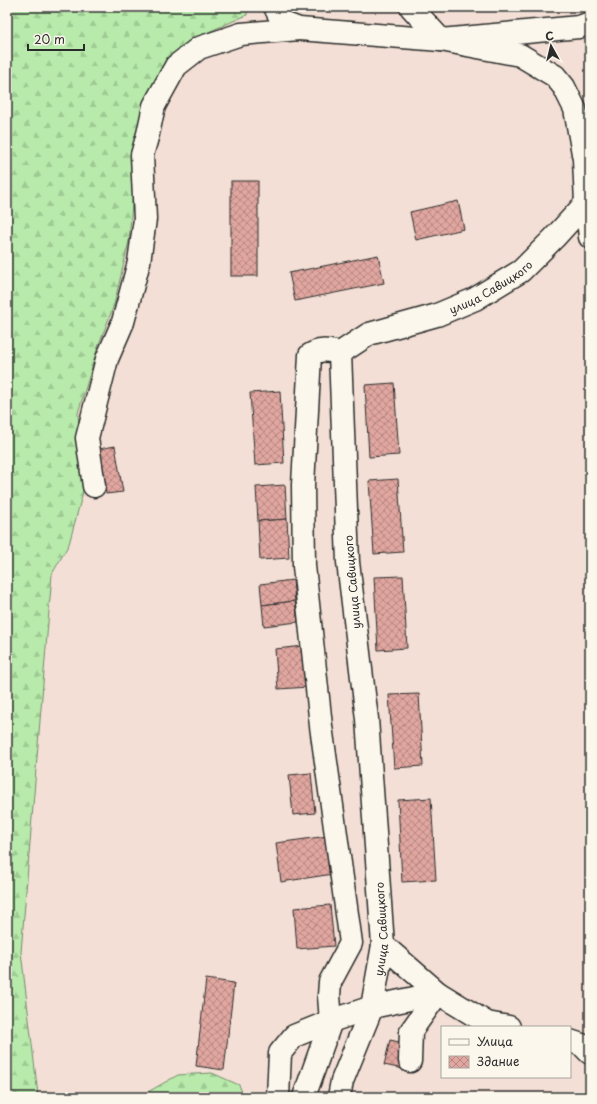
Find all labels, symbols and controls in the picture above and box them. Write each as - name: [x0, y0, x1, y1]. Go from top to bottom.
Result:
- scale bar: [28, 26, 84, 52]
- north arrow: [531, 26, 571, 66]
- text: С: [544, 27, 555, 45]
- text: 20 m: [34, 30, 65, 48]
- street label: улица Савицкого: [446, 256, 536, 318]
- street label: улица Савицкого: [339, 534, 365, 630]
- street label: улица Савицкого: [369, 882, 392, 977]
- legend: [441, 1026, 571, 1078]
- text: Улица: [477, 1032, 513, 1050]
- text: Здание: [477, 1052, 519, 1070]

